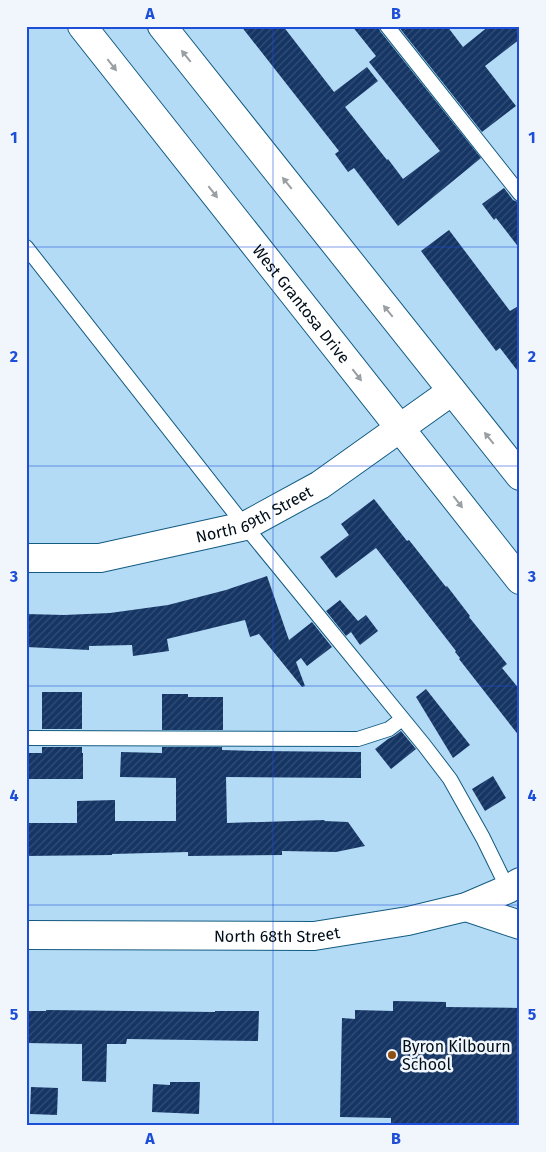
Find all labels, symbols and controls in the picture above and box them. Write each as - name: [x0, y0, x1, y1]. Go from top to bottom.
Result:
- text: A: [144, 4, 155, 23]
- text: B: [391, 4, 401, 23]
- one-way arrow: [180, 50, 191, 63]
- one-way arrow: [107, 58, 117, 71]
- text: 1: [10, 128, 18, 147]
- text: 1: [528, 128, 536, 147]
- one-way arrow: [282, 177, 293, 190]
- one-way arrow: [207, 185, 218, 198]
- street label: West Grantosa Drive: [248, 241, 354, 367]
- one-way arrow: [383, 304, 394, 317]
- text: 2: [10, 347, 18, 366]
- text: 2: [528, 347, 536, 366]
- one-way arrow: [351, 368, 362, 381]
- one-way arrow: [484, 432, 495, 445]
- street label: North 69th Street: [194, 482, 316, 547]
- one-way arrow: [452, 495, 463, 508]
- text: 3: [9, 567, 18, 586]
- text: 3: [527, 567, 536, 586]
- text: 4: [9, 786, 19, 805]
- text: 4: [527, 786, 537, 805]
- street label: North 68th Street: [214, 923, 342, 946]
- text: 5: [10, 1005, 19, 1024]
- text: 5: [528, 1005, 537, 1024]
- place label: Byron Kilbourn School: [402, 1037, 511, 1074]
- marker: Byron Kilbourn School: [386, 1049, 398, 1061]
- text: A: [144, 1129, 155, 1148]
- text: B: [391, 1129, 401, 1148]

